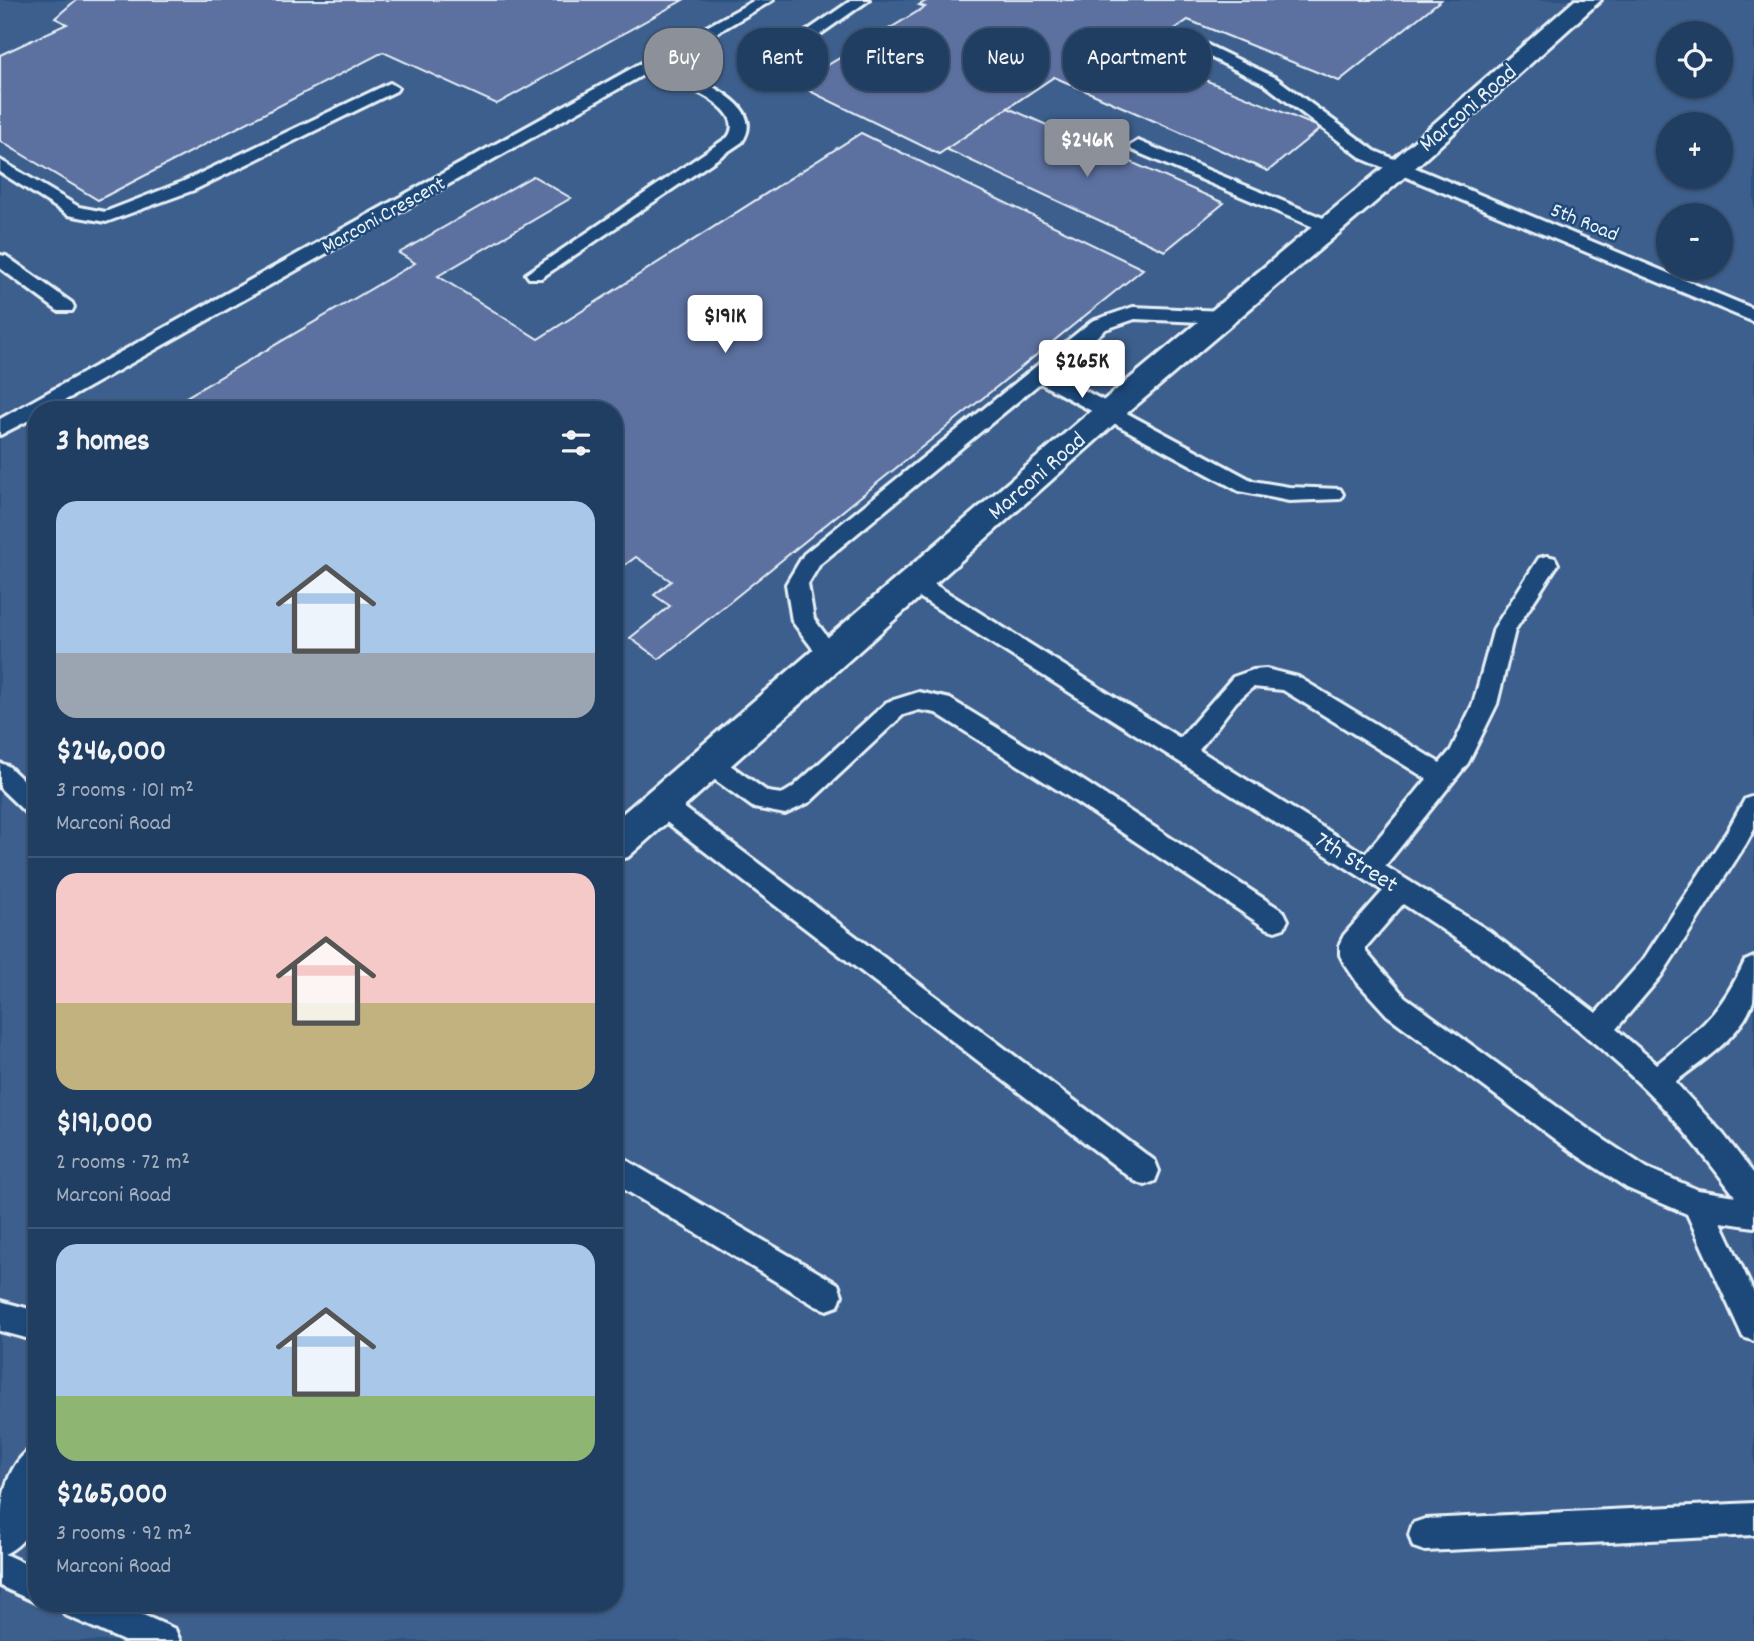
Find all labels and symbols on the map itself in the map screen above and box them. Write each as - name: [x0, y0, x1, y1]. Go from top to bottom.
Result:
- street label: Marconi Road: [1412, 57, 1526, 162]
- pin: $246K: [1038, 120, 1136, 179]
- street label: Marconi Crescent: [317, 170, 452, 263]
- street label: 5th Road: [1545, 197, 1622, 251]
- pin: $191K: [676, 296, 774, 355]
- pin: $265K: [1033, 340, 1131, 400]
- street label: Marconi Road: [981, 425, 1095, 530]
- street label: 7th Street: [1307, 825, 1404, 903]

